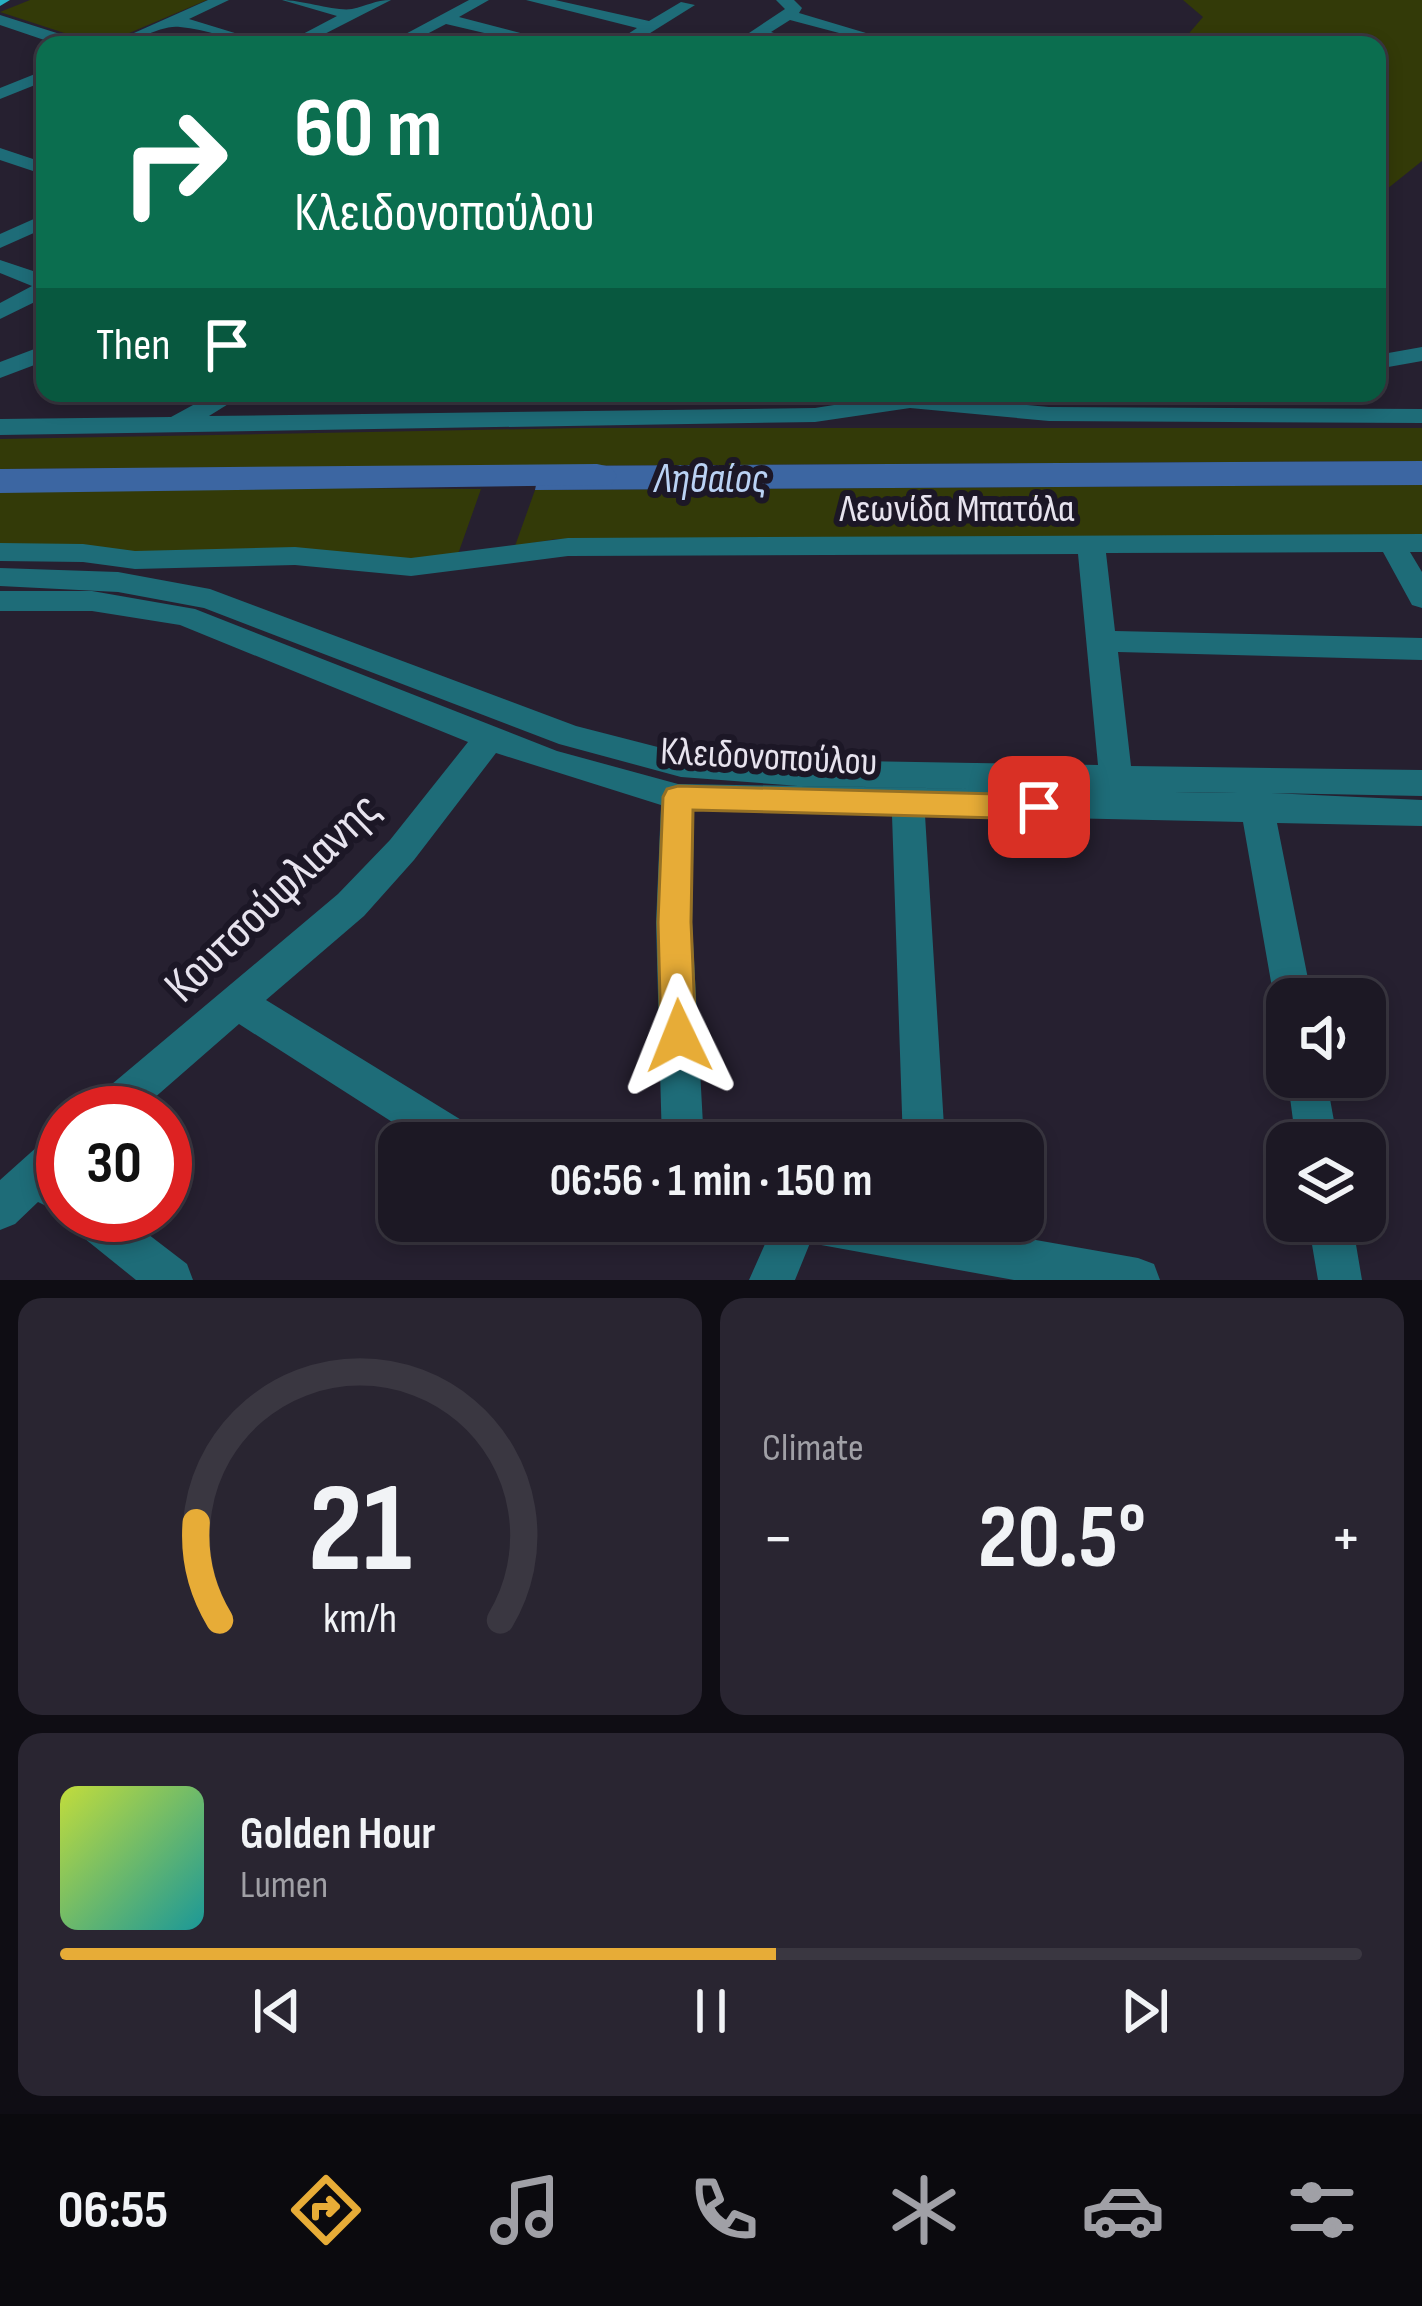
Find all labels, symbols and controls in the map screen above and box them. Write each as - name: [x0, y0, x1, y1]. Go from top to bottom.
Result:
- text: 60 m: [294, 79, 442, 180]
- icon: right: [96, 84, 252, 240]
- text: Κλειδονοπούλου: [294, 181, 595, 246]
- icon: arrive: [194, 312, 260, 378]
- text: Then: [96, 318, 170, 373]
- water label: Ληθαίος: [652, 454, 769, 505]
- street label: Λεωνίδα Μπατόλα: [839, 486, 1075, 533]
- street label: Κλειδονοπούλου: [659, 728, 879, 787]
- pin: [988, 756, 1090, 858]
- icon: arrive: [1006, 774, 1072, 840]
- street label: Κουτσούφλιανης: [153, 781, 392, 1015]
- position arrow: [616, 973, 742, 1099]
- map controls: [1266, 978, 1386, 1242]
- button: sound: [1266, 978, 1386, 1098]
- speed limit sign: 30: [36, 1086, 192, 1242]
- button: layers: [1266, 1122, 1386, 1242]
- text: 06:56 · 1 min · 150 m: [550, 1154, 872, 1209]
- text: Climate: [762, 1425, 864, 1472]
- text: 21: [308, 1457, 412, 1606]
- text: 20.5°: [978, 1485, 1146, 1593]
- text: −: [762, 1500, 794, 1579]
- text: +: [1330, 1500, 1362, 1579]
- text: km/h: [323, 1592, 397, 1644]
- text: Golden Hour: [240, 1807, 435, 1862]
- text: Lumen: [240, 1862, 328, 1909]
- icon: previous: [244, 1978, 310, 2044]
- icon: pause: [678, 1978, 744, 2044]
- icon: next: [1112, 1978, 1178, 2044]
- icon: directions: [284, 2168, 368, 2252]
- icon: music: [483, 2168, 567, 2252]
- icon: phone: [682, 2168, 766, 2252]
- icon: climate: [882, 2168, 966, 2252]
- icon: car: [1081, 2168, 1165, 2252]
- icon: filters: [1280, 2168, 1364, 2252]
- text: 06:55: [58, 2178, 168, 2243]

